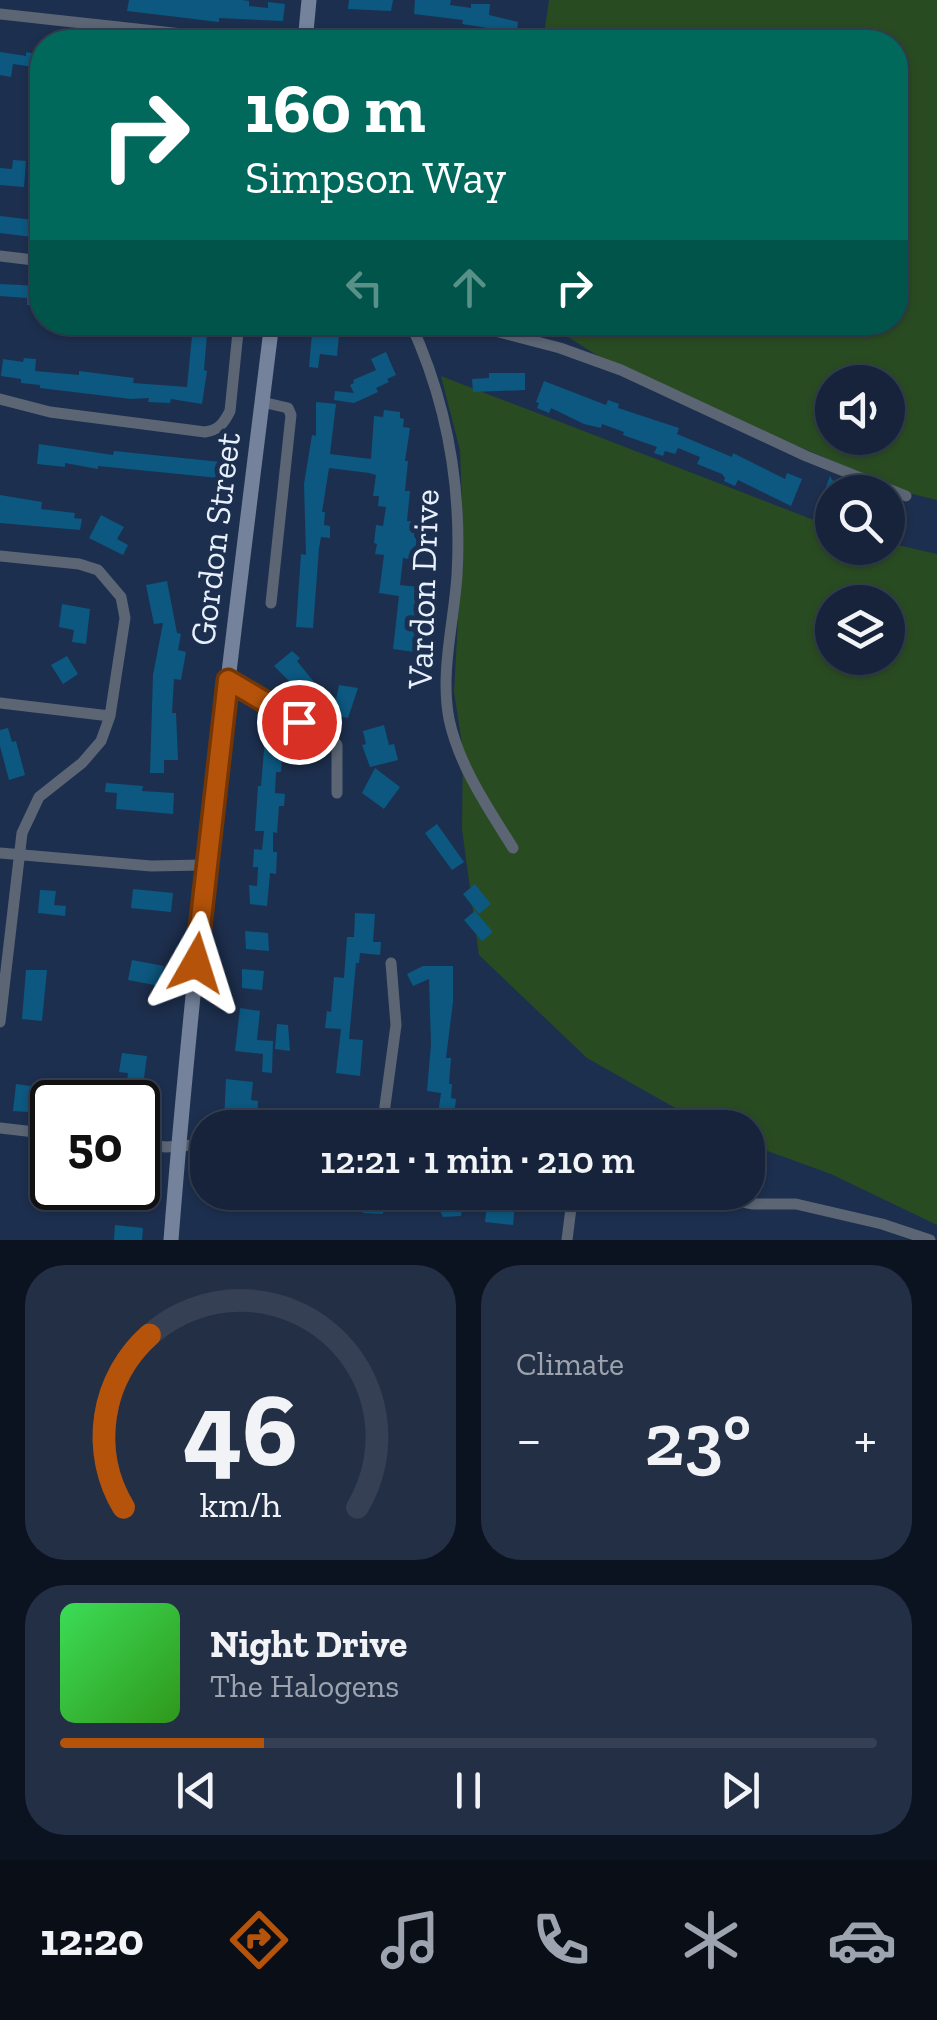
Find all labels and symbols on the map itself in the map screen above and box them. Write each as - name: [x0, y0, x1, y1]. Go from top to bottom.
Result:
- street label: Gordon Street: [181, 430, 249, 648]
- street label: Vardon Drive: [398, 489, 447, 690]
- pin: [257, 680, 342, 765]
- position arrow: [144, 911, 248, 1015]
- speed limit sign: 50: [30, 1080, 160, 1210]

